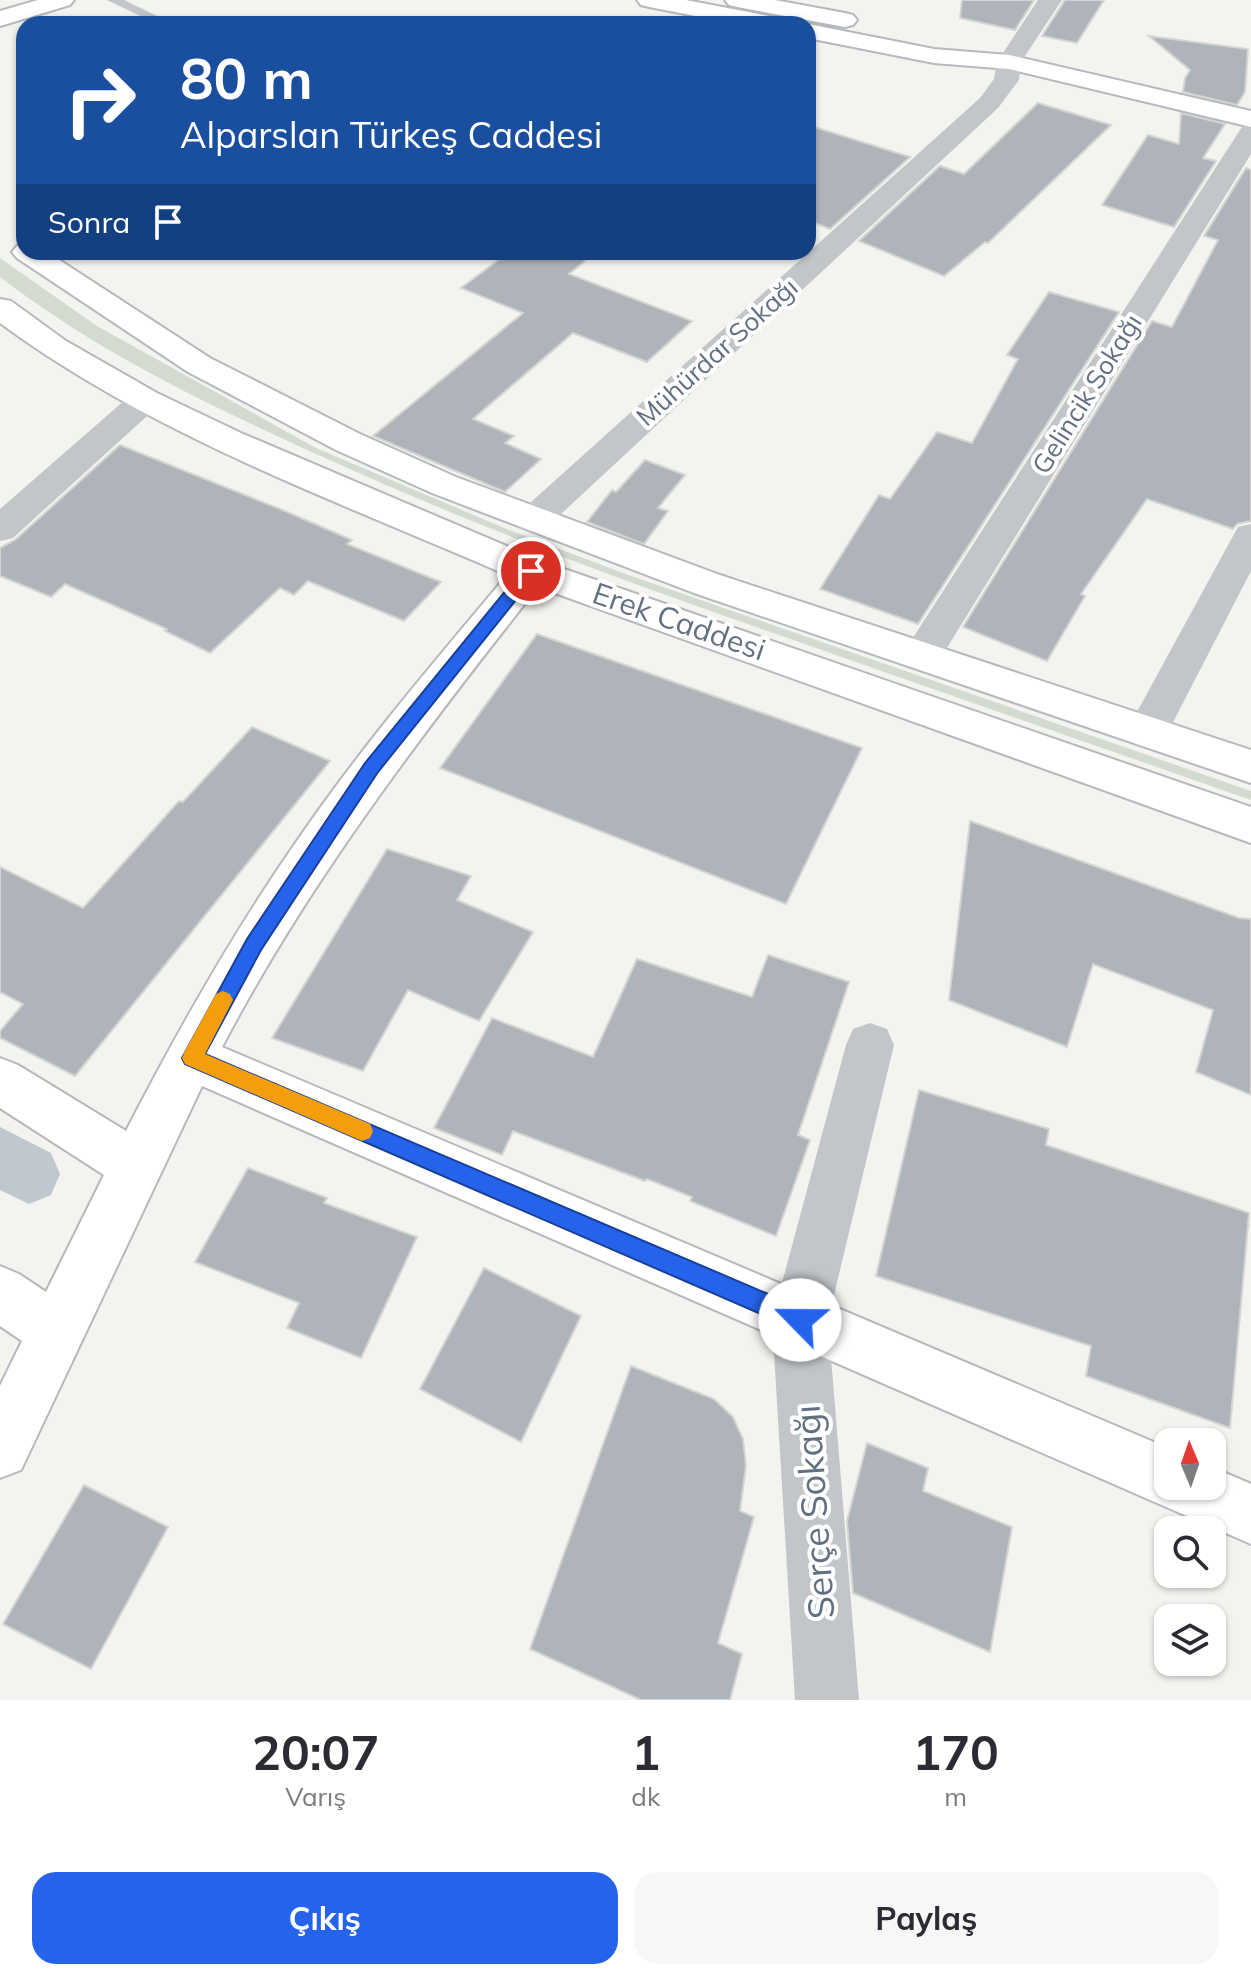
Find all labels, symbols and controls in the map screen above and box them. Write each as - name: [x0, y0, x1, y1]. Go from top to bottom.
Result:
- text: 80 m: [180, 43, 313, 113]
- icon: right: [48, 48, 152, 152]
- text: Alparslan Türkeş Caddesi: [180, 112, 602, 157]
- icon: arrive: [146, 200, 190, 244]
- text: Sonra: [48, 203, 130, 241]
- street label: Mühürdar Sokağı: [629, 270, 804, 433]
- street label: Gelincik Sokağı: [1024, 308, 1149, 480]
- pin: [497, 537, 565, 605]
- icon: arrive: [509, 549, 553, 593]
- street label: Erek Caddesi: [588, 574, 771, 668]
- position arrow: [758, 1278, 842, 1362]
- street label: Serçe Sokağı: [784, 1403, 843, 1621]
- north arrow: [1154, 1428, 1226, 1500]
- map controls: [1154, 1428, 1226, 1676]
- button: search: [1154, 1516, 1226, 1588]
- button: layers: [1154, 1604, 1226, 1676]
- text: 20:07: [252, 1722, 379, 1782]
- text: 1: [631, 1722, 660, 1782]
- text: 170: [912, 1722, 999, 1782]
- text: Varış: [285, 1780, 346, 1813]
- text: dk: [631, 1780, 660, 1813]
- text: m: [944, 1780, 967, 1813]
- button: Çıkış: [32, 1872, 618, 1964]
- button: Paylaş: [634, 1872, 1219, 1964]

